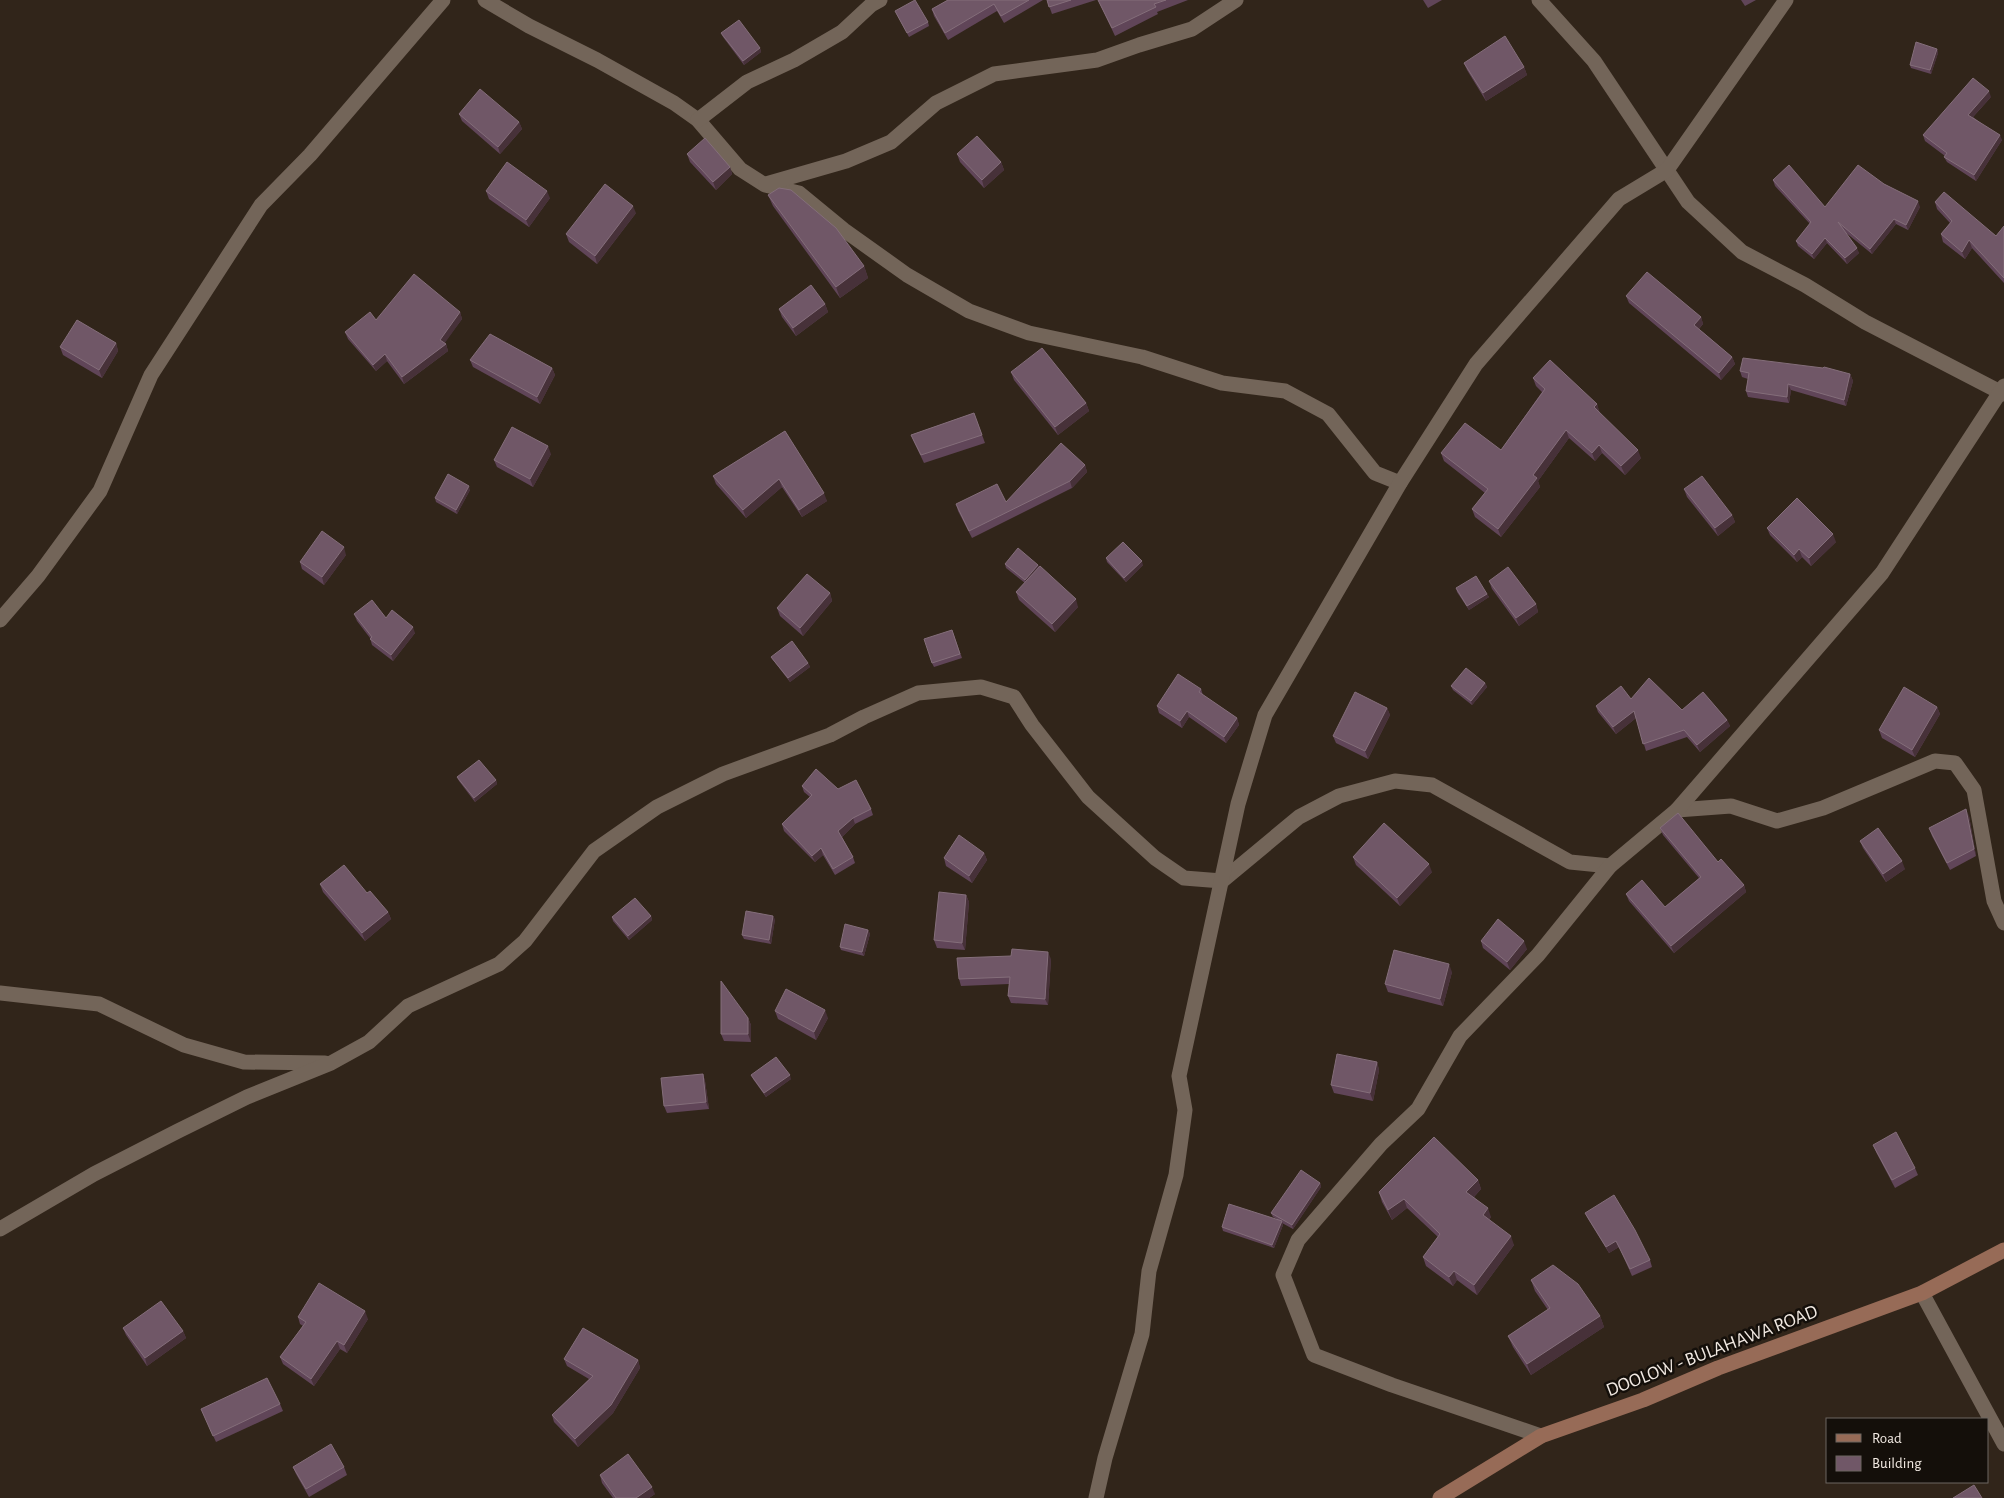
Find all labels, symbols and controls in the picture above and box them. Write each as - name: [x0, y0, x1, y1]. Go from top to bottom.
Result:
- street label: DOOLOW - BULAHAWA ROAD: [1604, 1302, 1820, 1400]
- legend: [1826, 1418, 1989, 1483]
- text: Road: [1872, 1431, 1902, 1446]
- text: Building: [1872, 1456, 1922, 1471]

